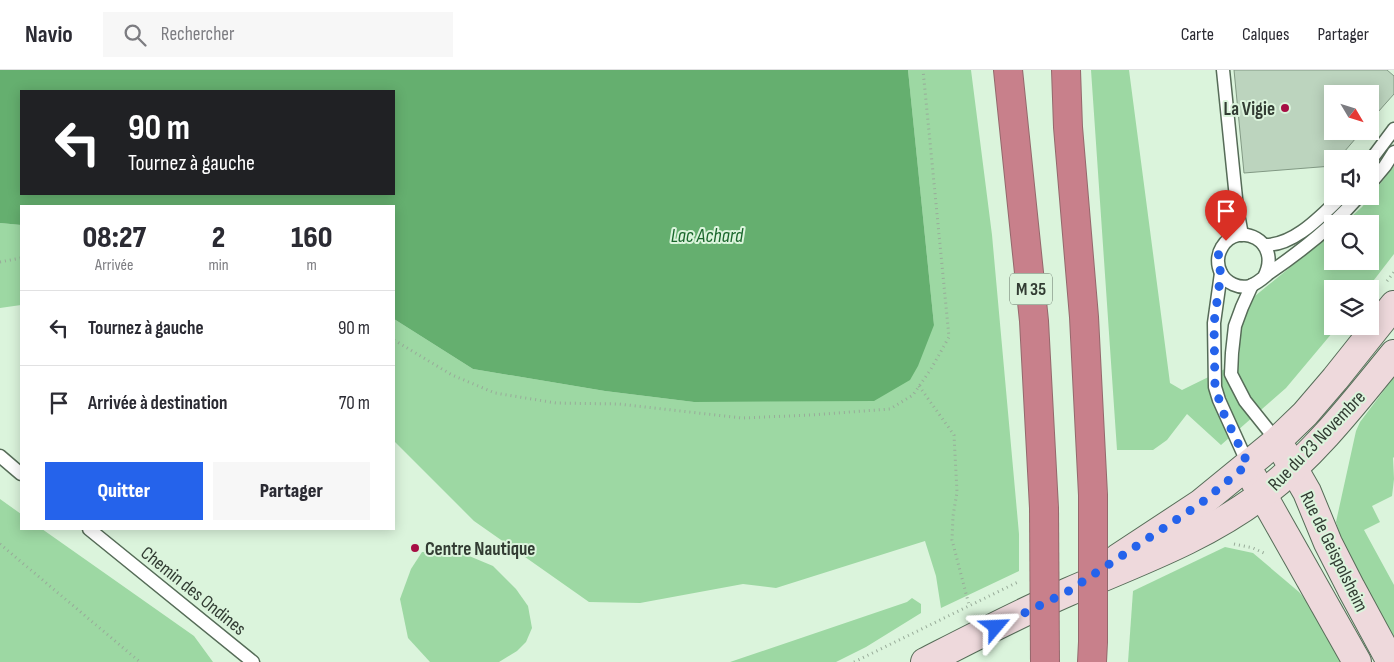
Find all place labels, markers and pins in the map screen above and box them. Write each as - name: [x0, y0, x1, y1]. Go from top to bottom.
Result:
- place label: La Vigie: [1224, 98, 1275, 121]
- marker: La Vigie: [1279, 102, 1291, 114]
- pin: [1205, 190, 1247, 241]
- place label: Centre Nautique: [425, 538, 535, 561]
- marker: Centre Nautique: [409, 542, 421, 554]

